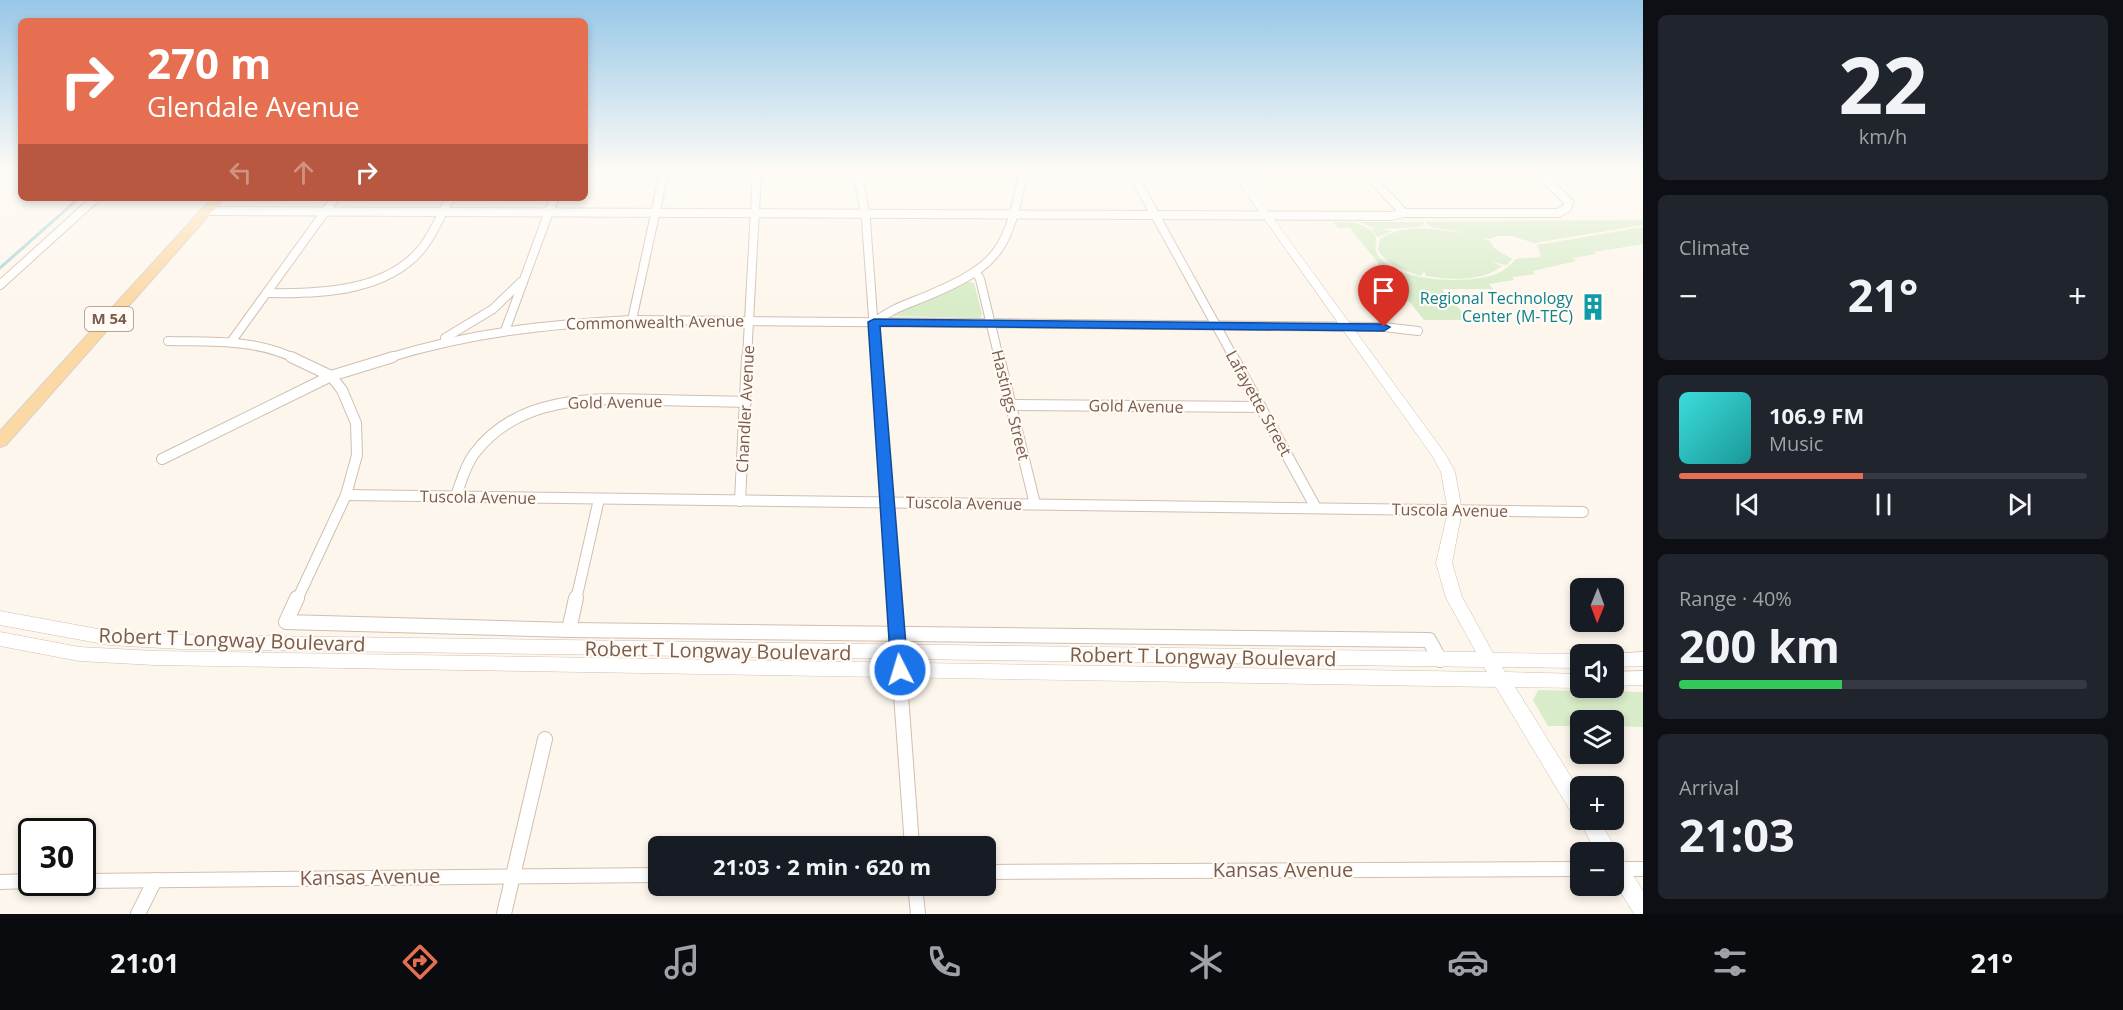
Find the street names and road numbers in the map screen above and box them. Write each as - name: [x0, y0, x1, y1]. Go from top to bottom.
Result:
- road number: M 54: [85, 307, 133, 331]
- street label: Commonwealth Avenue: [566, 309, 744, 335]
- street label: Chandler Avenue: [731, 345, 759, 473]
- street label: Lafayette Street: [1221, 346, 1297, 460]
- street label: Hastings Street: [987, 348, 1035, 463]
- street label: Gold Avenue: [567, 390, 663, 414]
- street label: Gold Avenue: [1088, 394, 1184, 418]
- street label: Tuscola Avenue: [420, 485, 536, 509]
- street label: Tuscola Avenue: [906, 491, 1022, 515]
- street label: Tuscola Avenue: [1392, 498, 1508, 522]
- street label: Robert T Longway Boulevard: [98, 621, 366, 658]
- street label: Robert T Longway Boulevard: [584, 635, 852, 666]
- street label: Robert T Longway Boulevard: [1069, 641, 1337, 672]
- street label: Kansas Avenue: [1213, 856, 1353, 883]
- street label: Kansas Avenue: [299, 862, 441, 891]

